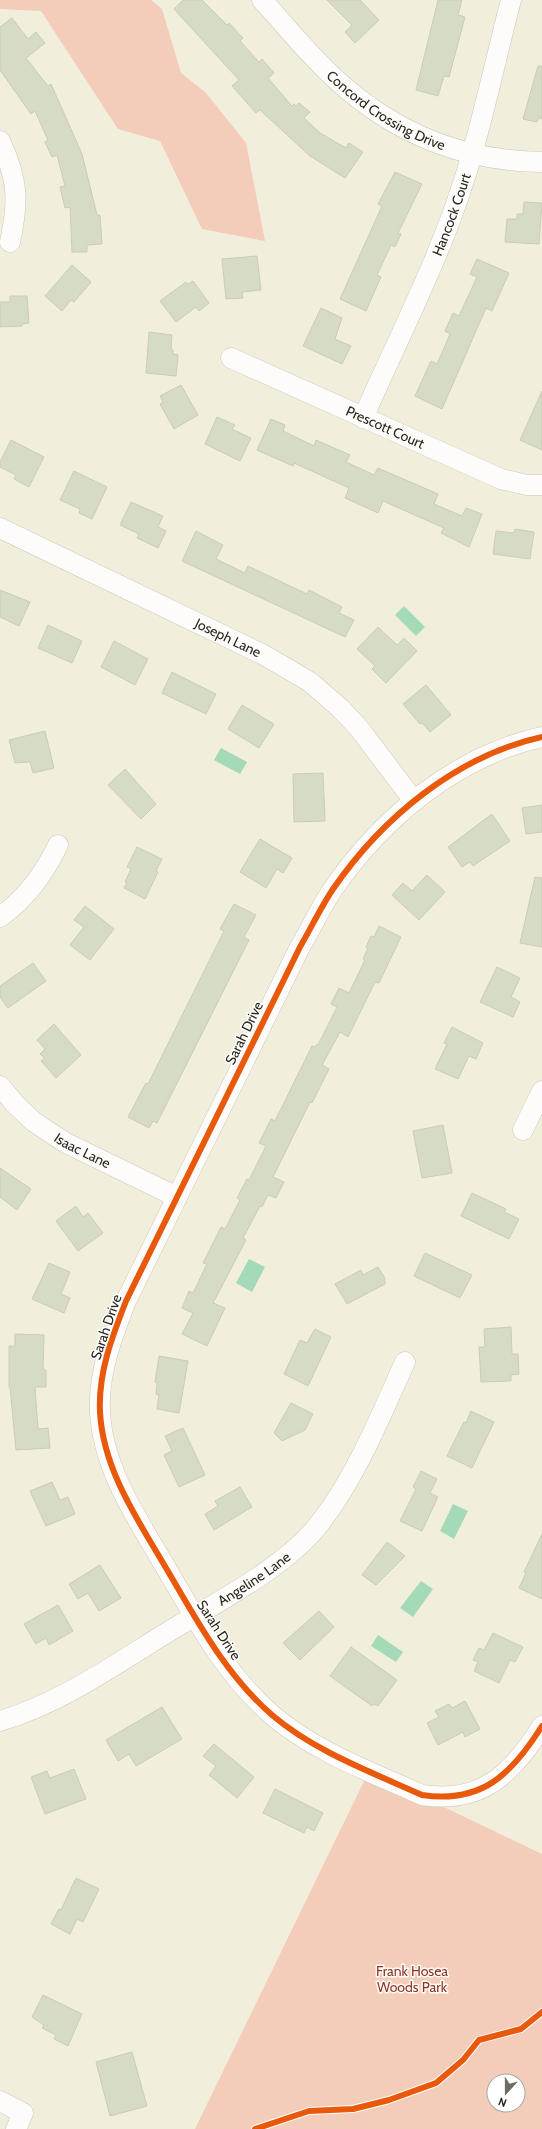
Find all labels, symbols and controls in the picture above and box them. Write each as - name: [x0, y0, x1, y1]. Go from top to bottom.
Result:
- street label: Concord Crossing Drive: [323, 67, 448, 154]
- street label: Hancock Court: [428, 171, 475, 258]
- street label: Prescott Court: [343, 402, 428, 453]
- street label: Joseph Lane: [191, 614, 264, 661]
- street label: Sarah Drive: [221, 998, 267, 1068]
- street label: Isaac Lane: [51, 1129, 114, 1172]
- street label: Sarah Drive: [86, 1292, 126, 1362]
- street label: Angeline Lane: [214, 1548, 294, 1610]
- street label: Sarah Drive: [193, 1597, 245, 1663]
- park label: Frank Hosea Woods Park: [376, 1962, 448, 1996]
- north arrow: [486, 2073, 526, 2113]
- text: N: [496, 2094, 509, 2110]

